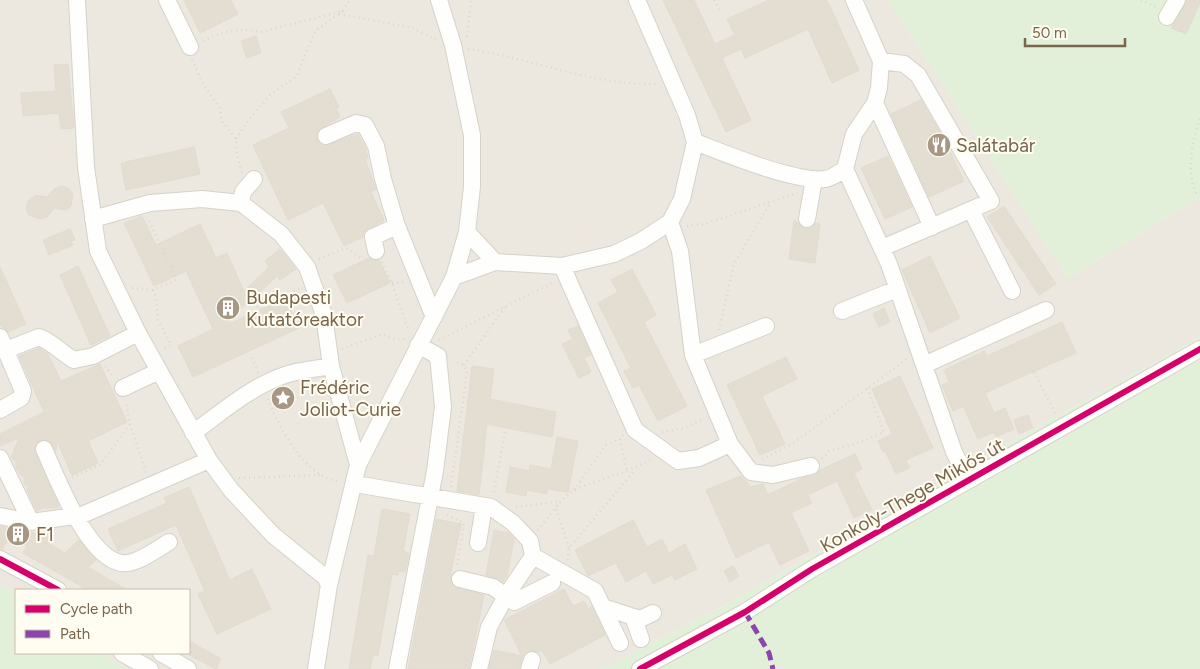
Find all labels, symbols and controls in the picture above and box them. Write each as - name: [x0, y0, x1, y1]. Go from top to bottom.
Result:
- scale bar: [1025, 15, 1125, 47]
- text: 50 m: [1032, 24, 1067, 42]
- restaurant icon: Salátabár: [926, 132, 952, 158]
- place label: Salátabár: [956, 134, 1036, 157]
- place label: Budapesti Kutatóreaktor: [246, 286, 364, 331]
- building icon: Budapesti Kutatóreaktor: [215, 295, 241, 321]
- place label: Frédéric Joliot-Curie: [300, 376, 401, 421]
- place icon: Frédéric Joliot-Curie: [270, 385, 296, 411]
- street label: Konkoly-Thege Miklós út: [816, 433, 1009, 558]
- building icon: F1: [5, 521, 31, 547]
- place label: F1: [36, 523, 54, 546]
- legend: [15, 589, 190, 654]
- text: Cycle path: [60, 600, 132, 618]
- text: Path: [60, 625, 90, 643]

